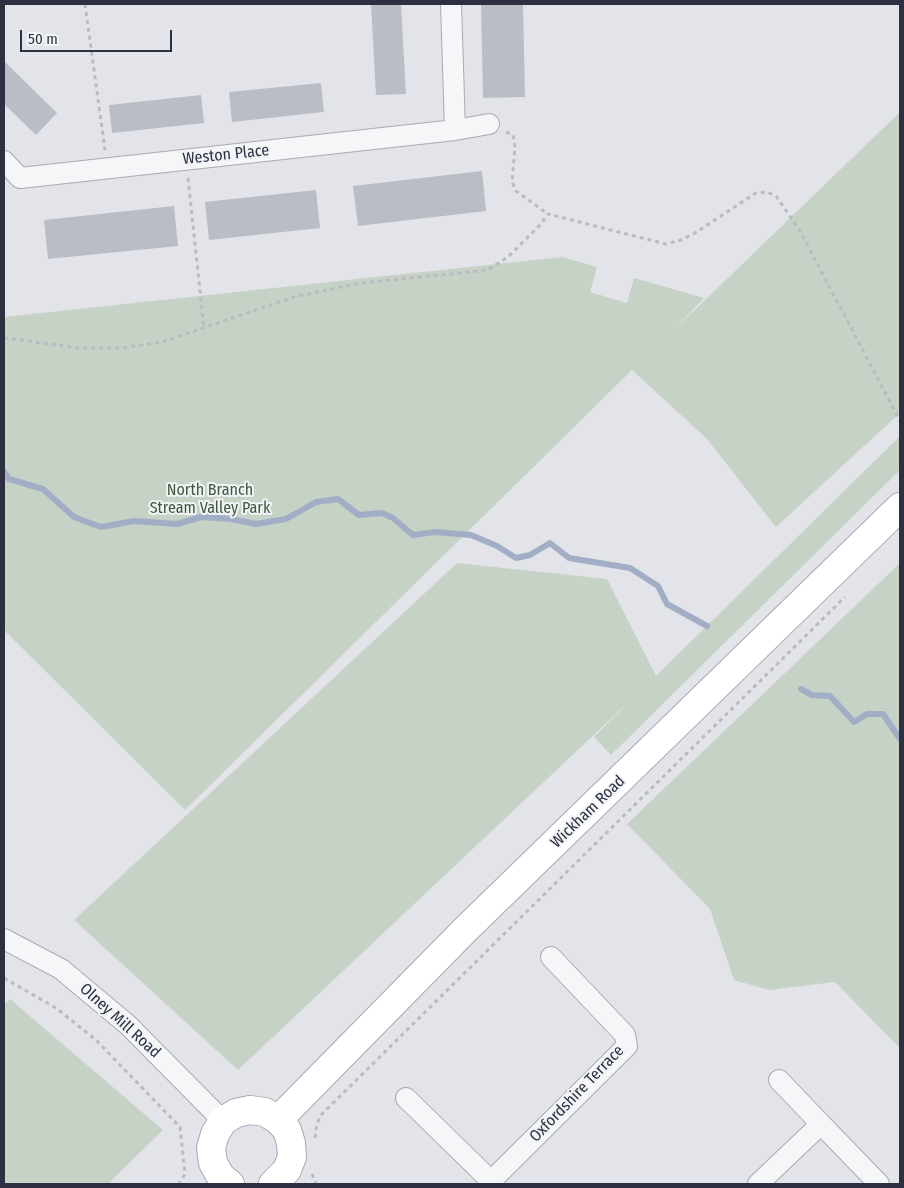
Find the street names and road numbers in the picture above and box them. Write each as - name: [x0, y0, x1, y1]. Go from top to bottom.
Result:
- street label: Weston Place: [182, 141, 270, 169]
- street label: Wickham Road: [547, 772, 629, 852]
- street label: Olney Mill Road: [76, 980, 164, 1062]
- street label: Oxfordshire Terrace: [526, 1042, 628, 1146]

